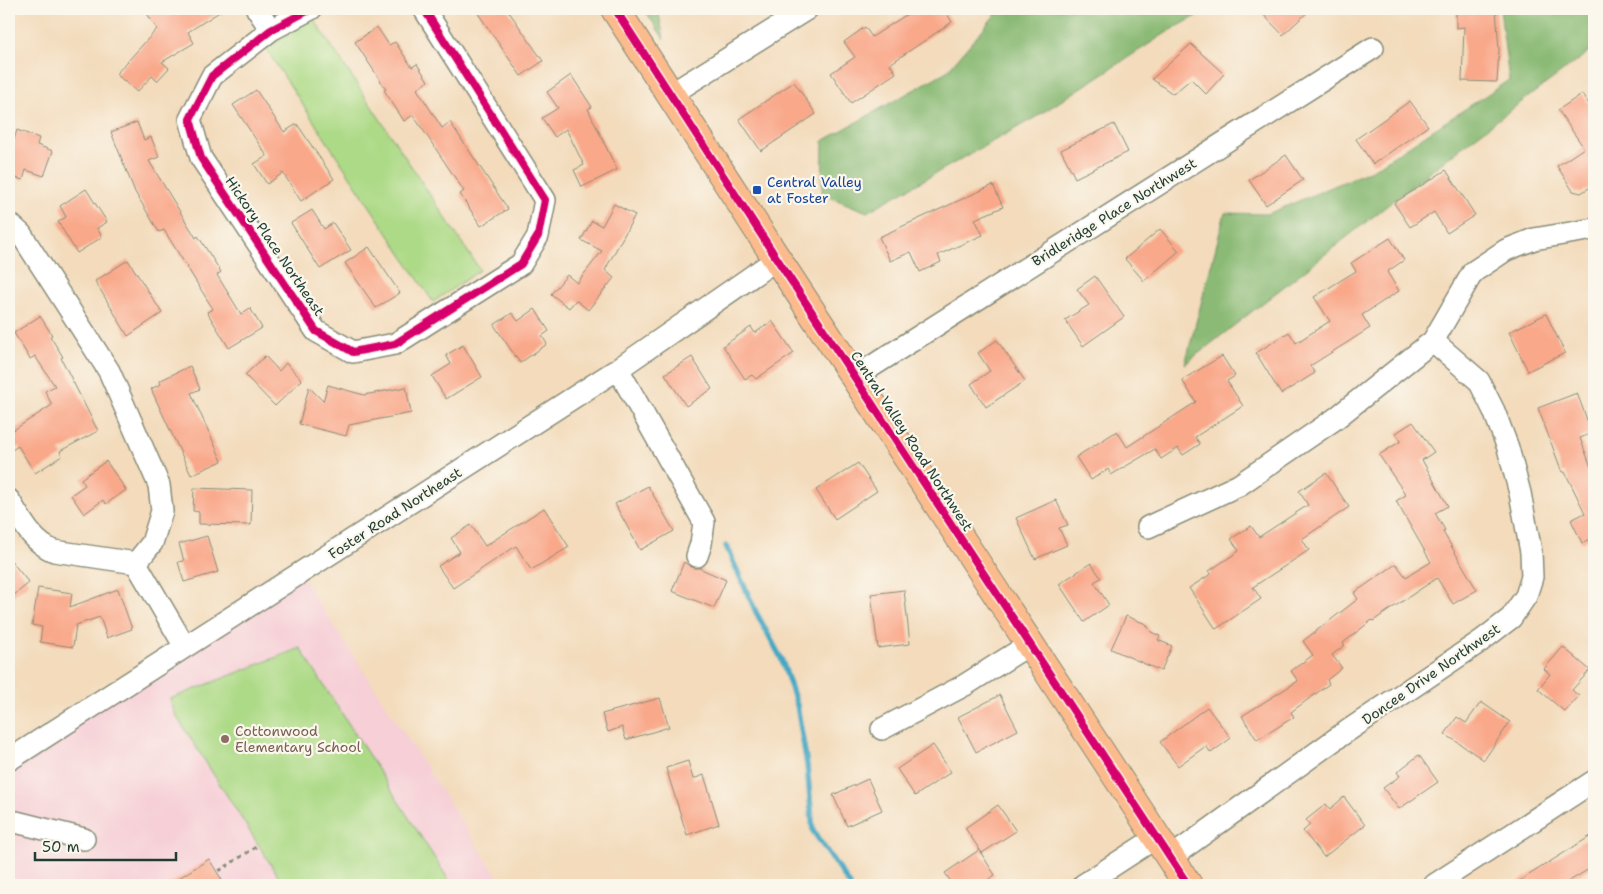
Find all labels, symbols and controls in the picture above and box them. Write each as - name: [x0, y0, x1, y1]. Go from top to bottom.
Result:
- street label: Bridleridge Place Northwest: [1028, 154, 1200, 270]
- street label: Hickory Place Northeast: [222, 173, 328, 319]
- place label: Central Valley at Foster: [767, 173, 862, 207]
- marker: Central Valley at Foster: [751, 184, 763, 196]
- street label: Central Valley Road Northwest: [847, 347, 977, 535]
- street label: Foster Road Northeast: [325, 463, 465, 563]
- street label: Doncee Drive Northwest: [1359, 619, 1503, 729]
- place label: Cottonwood Elementary School: [235, 722, 362, 756]
- marker: Cottonwood Elementary School: [219, 733, 231, 745]
- scale bar: [35, 829, 176, 861]
- text: 50 m: [42, 837, 80, 857]

